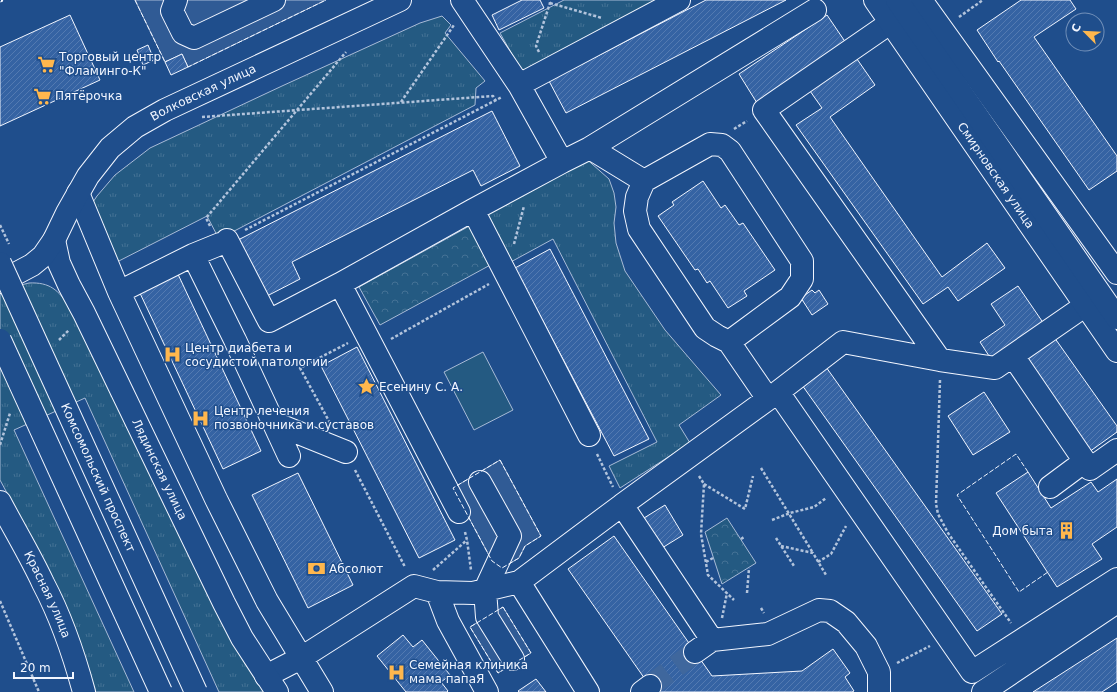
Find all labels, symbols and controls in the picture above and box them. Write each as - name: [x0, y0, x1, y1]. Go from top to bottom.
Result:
- north arrow: [1065, 12, 1105, 52]
- text: С: [1069, 22, 1084, 34]
- place label: Торговый центр "Фламинго-К": [58, 50, 161, 78]
- supermarket icon: Торговый центр "Фламинго-К": [36, 54, 56, 74]
- street label: Волковская улица: [148, 61, 258, 124]
- supermarket icon: Пятёрочка: [32, 86, 52, 106]
- place label: Пятёрочка: [55, 89, 122, 103]
- street label: Смирновская улица: [955, 120, 1037, 231]
- place label: Центр диабета и сосудистой патологии: [185, 341, 328, 369]
- hospital icon: Центр диабета и сосудистой патологии: [162, 345, 182, 365]
- place icon: Есенину С. А.: [356, 377, 376, 397]
- place label: Есенину С. А.: [379, 380, 463, 394]
- street label: Комсомольский проспект: [58, 401, 138, 554]
- place label: Центр лечения позвоночника и суставов: [214, 404, 374, 432]
- hospital icon: Центр лечения позвоночника и суставов: [191, 408, 211, 428]
- street label: Лядинская улица: [129, 416, 190, 522]
- building icon: Дом быта: [1056, 521, 1076, 541]
- place label: Дом быта: [992, 524, 1053, 538]
- street label: Красная улица: [21, 548, 73, 640]
- bank icon: Абсолют: [306, 559, 326, 579]
- place label: Абсолют: [329, 562, 383, 576]
- scale bar: [14, 654, 73, 680]
- place label: Семейная клиника мама папаЯ: [409, 658, 528, 686]
- text: 20 m: [20, 661, 51, 675]
- hospital icon: Семейная клиника мама папаЯ: [386, 662, 406, 682]

